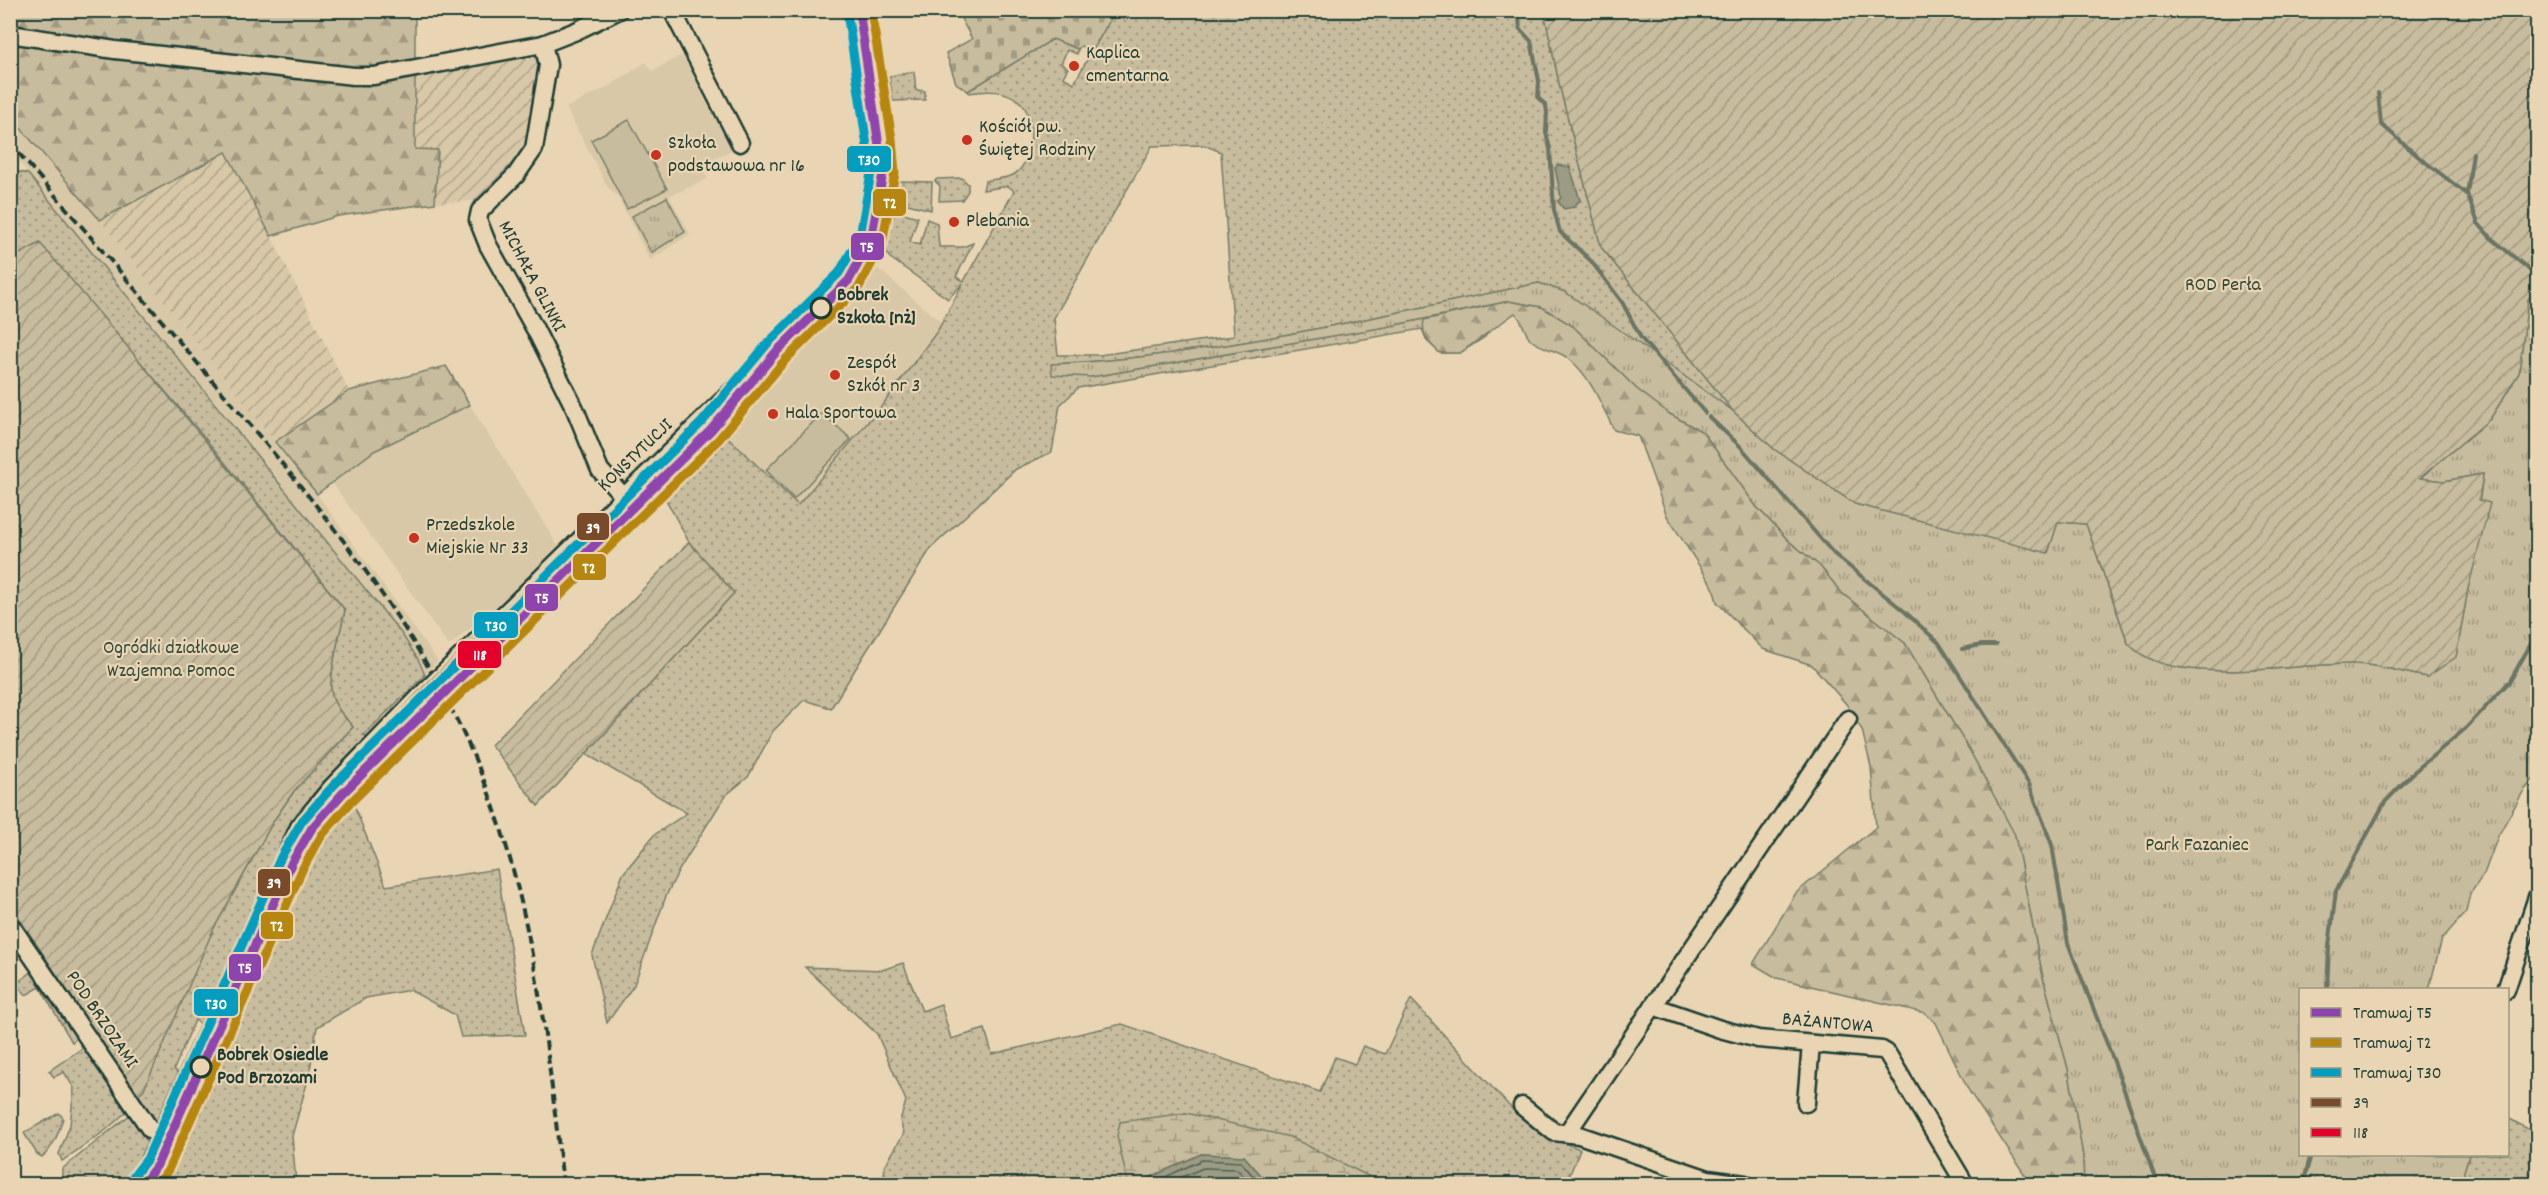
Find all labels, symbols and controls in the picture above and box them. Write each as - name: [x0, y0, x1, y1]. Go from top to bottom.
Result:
- place label: Kaplica cmentarna: [1086, 40, 1169, 91]
- marker: Kaplica cmentarna: [1067, 59, 1081, 73]
- place label: Kościół pw. Świętej Rodziny: [979, 114, 1096, 165]
- place label: Szkoła podstawowa nr 16: [668, 130, 805, 181]
- marker: Kościół pw. Świętej Rodziny: [960, 133, 974, 147]
- line badge: T30: [846, 145, 892, 173]
- marker: Szkoła podstawowa nr 16: [649, 148, 663, 162]
- text: T30: [858, 150, 880, 173]
- line badge: T2: [872, 188, 907, 217]
- text: T2: [883, 193, 897, 216]
- place label: Plebania: [966, 208, 1030, 236]
- marker: Plebania: [947, 215, 961, 229]
- street label: MICHAŁA GLINKI: [490, 216, 572, 338]
- line badge: T5: [850, 232, 885, 261]
- text: T5: [860, 237, 874, 260]
- park label: ROD Perła: [2185, 272, 2262, 300]
- place label: Bobrek Szkoła [nż]: [837, 282, 916, 333]
- marker: Bobrek Szkoła [nż]: [810, 297, 832, 319]
- place label: Zespół Szkół nr 3: [847, 350, 920, 401]
- marker: Zespół Szkół nr 3: [828, 368, 842, 382]
- place label: Hala Sportowa: [785, 400, 897, 428]
- marker: Hala Sportowa: [766, 407, 780, 421]
- street label: KONSTYTUCJI: [592, 413, 680, 499]
- place label: Przedszkole Miejskie Nr 33: [426, 512, 529, 563]
- line badge: 39: [576, 512, 610, 541]
- text: 39: [586, 518, 600, 541]
- marker: Przedszkole Miejskie Nr 33: [407, 531, 421, 545]
- line badge: T2: [572, 553, 607, 581]
- text: T2: [582, 558, 596, 581]
- line badge: T5: [524, 583, 559, 612]
- text: T5: [535, 588, 549, 611]
- line badge: T30: [473, 611, 519, 639]
- text: T30: [485, 616, 507, 639]
- park label: Ogródki działkowe Wzajemna Pomoc: [103, 635, 239, 686]
- line badge: 118: [457, 640, 502, 669]
- text: 118: [473, 645, 487, 668]
- park label: Park Fazaniec: [2145, 832, 2249, 860]
- line badge: 39: [257, 868, 291, 897]
- text: 39: [267, 873, 281, 896]
- line badge: T2: [260, 911, 294, 940]
- text: T2: [270, 916, 284, 939]
- line badge: T5: [228, 953, 262, 982]
- text: T5: [238, 958, 252, 981]
- street label: POD BRZOZAMI: [58, 965, 144, 1075]
- line badge: T30: [193, 988, 239, 1017]
- legend: [2299, 988, 2509, 1156]
- text: T30: [205, 994, 227, 1017]
- text: Tramwaj T5: [2353, 1002, 2432, 1027]
- street label: BAŻANTOWA: [1781, 1006, 1875, 1042]
- text: Tramwaj T2: [2353, 1032, 2432, 1057]
- place label: Bobrek Osiedle Pod Brzozami: [217, 1042, 329, 1093]
- marker: Bobrek Osiedle Pod Brzozami: [190, 1056, 212, 1078]
- text: Tramwaj T30: [2353, 1062, 2442, 1087]
- text: 39: [2353, 1092, 2369, 1117]
- text: 118: [2353, 1122, 2368, 1147]

